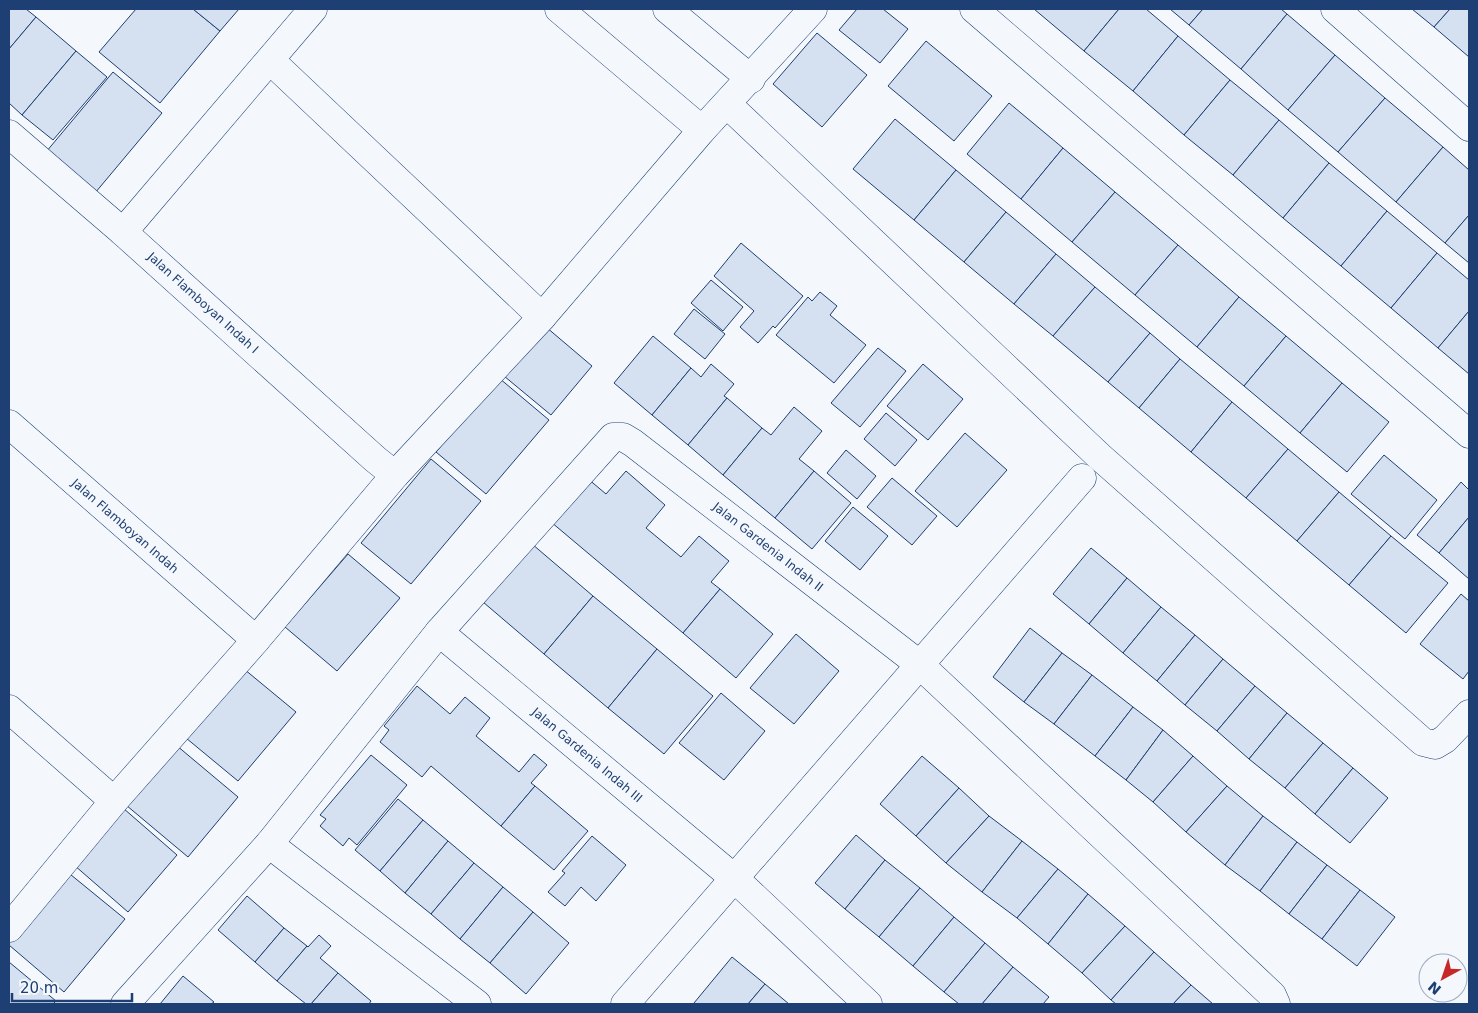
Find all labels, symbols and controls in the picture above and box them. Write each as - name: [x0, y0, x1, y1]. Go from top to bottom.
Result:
- street label: Jalan Flamboyan Indah I: [144, 249, 261, 356]
- street label: Jalan Flamboyan Indah: [68, 475, 181, 576]
- street label: Jalan Gardenia Indah II: [709, 499, 826, 594]
- street label: Jalan Gardenia Indah III: [528, 704, 645, 805]
- north arrow: [1418, 953, 1468, 1003]
- scale bar: [12, 970, 132, 1002]
- text: N: [1425, 978, 1444, 998]
- text: 20 m: [20, 979, 58, 997]

